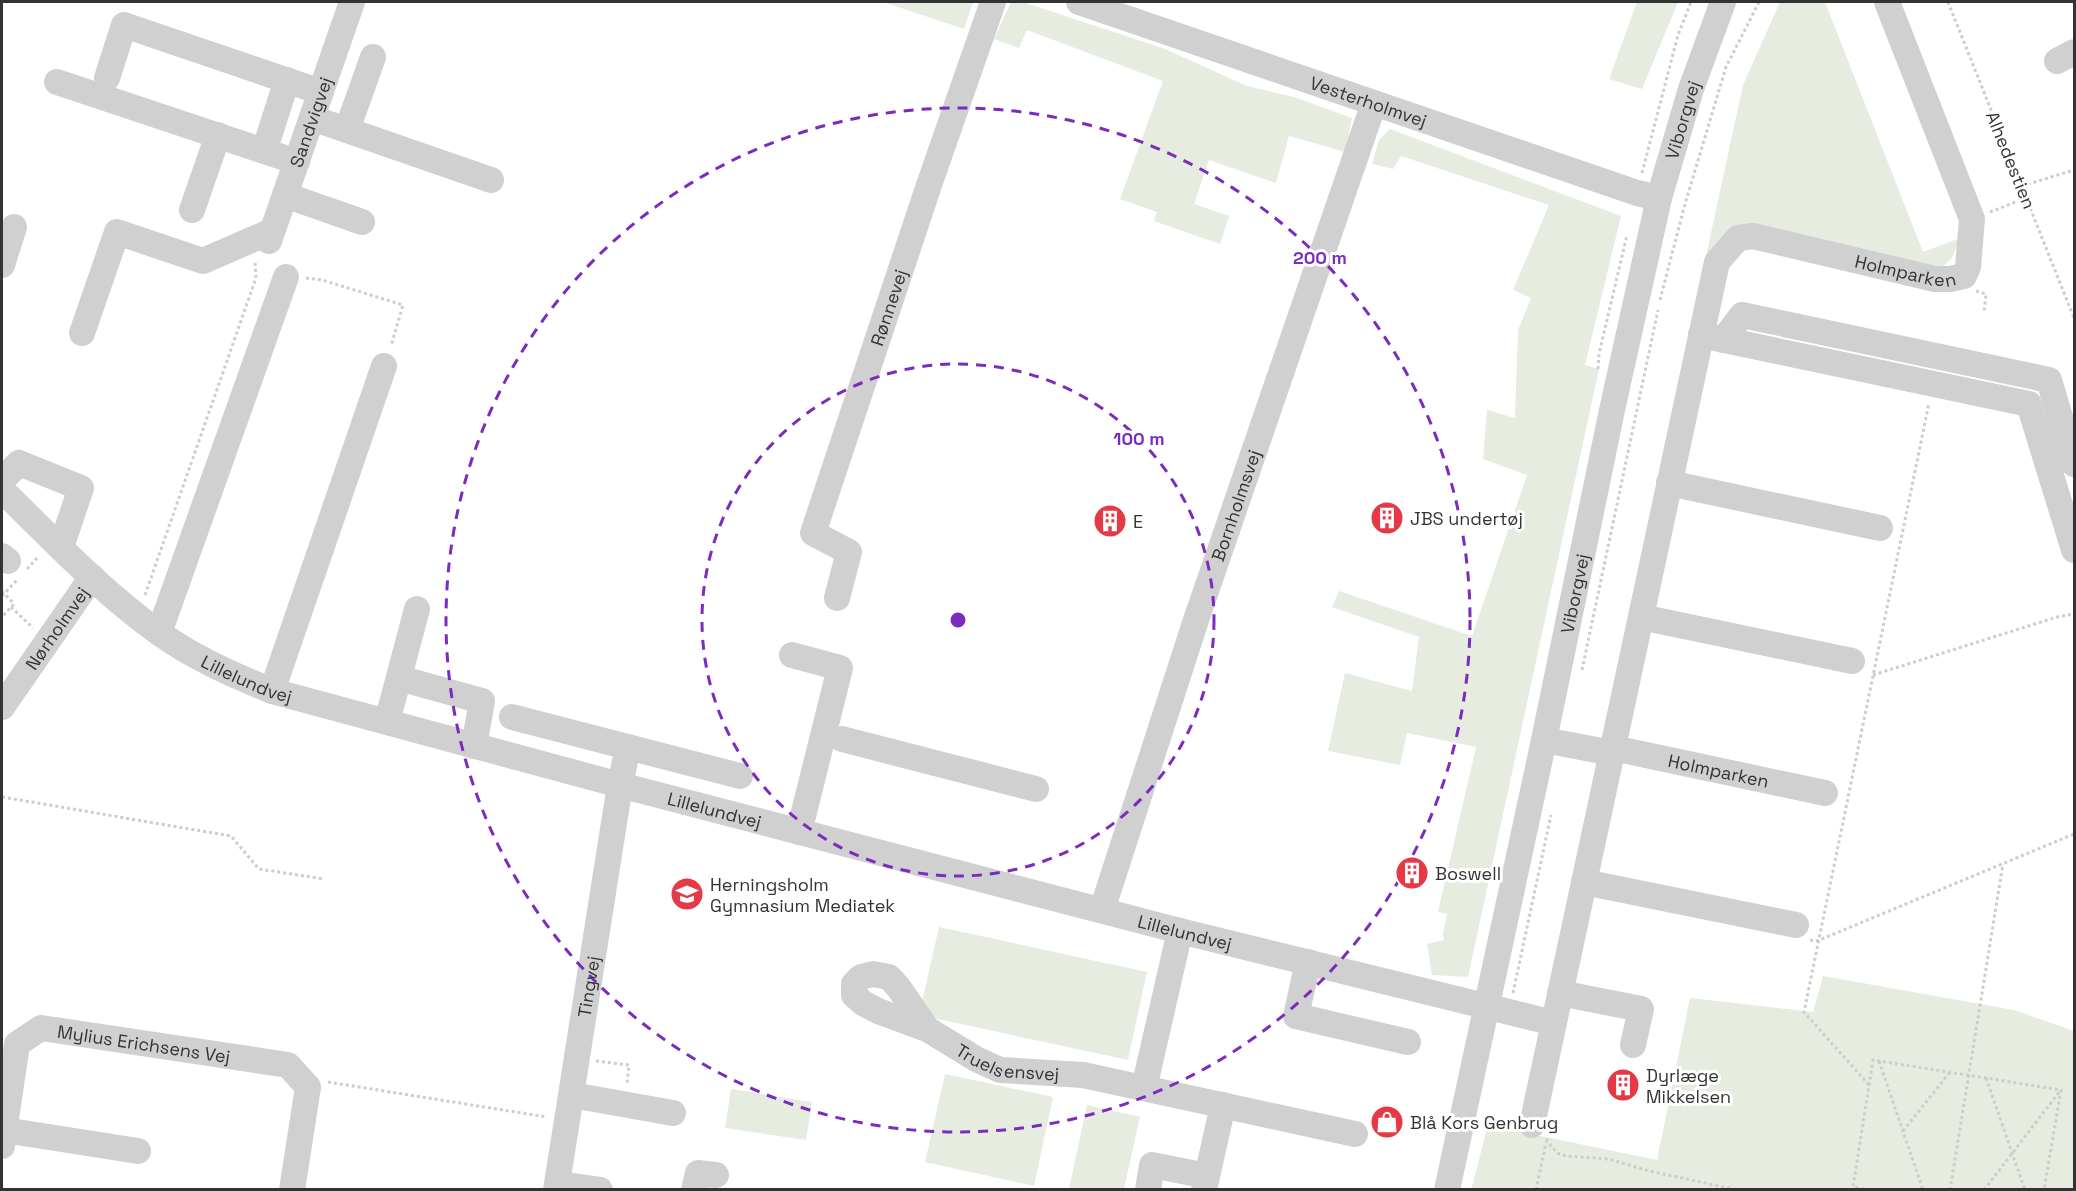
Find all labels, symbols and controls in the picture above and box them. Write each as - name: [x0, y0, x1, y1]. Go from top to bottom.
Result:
- street label: Vesterholmvej: [1307, 70, 1430, 132]
- street label: Sandvigvej: [284, 74, 337, 170]
- street label: Viborgvej: [1660, 77, 1705, 162]
- street label: Alhedestien: [1981, 108, 2041, 212]
- text: 200 m: [1293, 246, 1347, 269]
- street label: Holmparken: [1853, 249, 1958, 291]
- street label: Rønnevej: [865, 266, 912, 349]
- text: 100 m: [1113, 427, 1165, 450]
- street label: Bornholmsvej: [1206, 447, 1265, 564]
- building icon: JBS undertøj: [1369, 500, 1405, 536]
- building icon: E: [1092, 503, 1128, 539]
- place label: JBS undertøj: [1410, 507, 1523, 530]
- place label: E: [1133, 510, 1143, 533]
- street label: Viborgvej: [1555, 552, 1594, 635]
- street label: Nørholmvej: [20, 582, 93, 674]
- centre of rings: [948, 610, 968, 630]
- street label: Lillelundvej: [198, 649, 295, 707]
- street label: Holmparken: [1666, 749, 1771, 792]
- street label: Lillelundvej: [665, 786, 764, 833]
- building icon: Boswell: [1394, 855, 1430, 891]
- place label: Boswell: [1435, 862, 1501, 885]
- place label: Herningsholm Gymnasium Mediatek: [710, 873, 895, 917]
- school or university icon: Herningsholm Gymnasium Mediatek: [669, 876, 705, 912]
- street label: Lillelundvej: [1135, 909, 1234, 955]
- street label: Tingvej: [572, 954, 604, 1019]
- street label: Mylius Erichsens Vej: [56, 1019, 232, 1068]
- street label: Truelsensvej: [952, 1038, 1060, 1085]
- place label: Dyrlæge Mikkelsen: [1646, 1064, 1731, 1108]
- building icon: Dyrlæge Mikkelsen: [1605, 1067, 1641, 1103]
- shop icon: Blå Kors Genbrug: [1369, 1104, 1405, 1140]
- place label: Blå Kors Genbrug: [1410, 1111, 1558, 1134]

